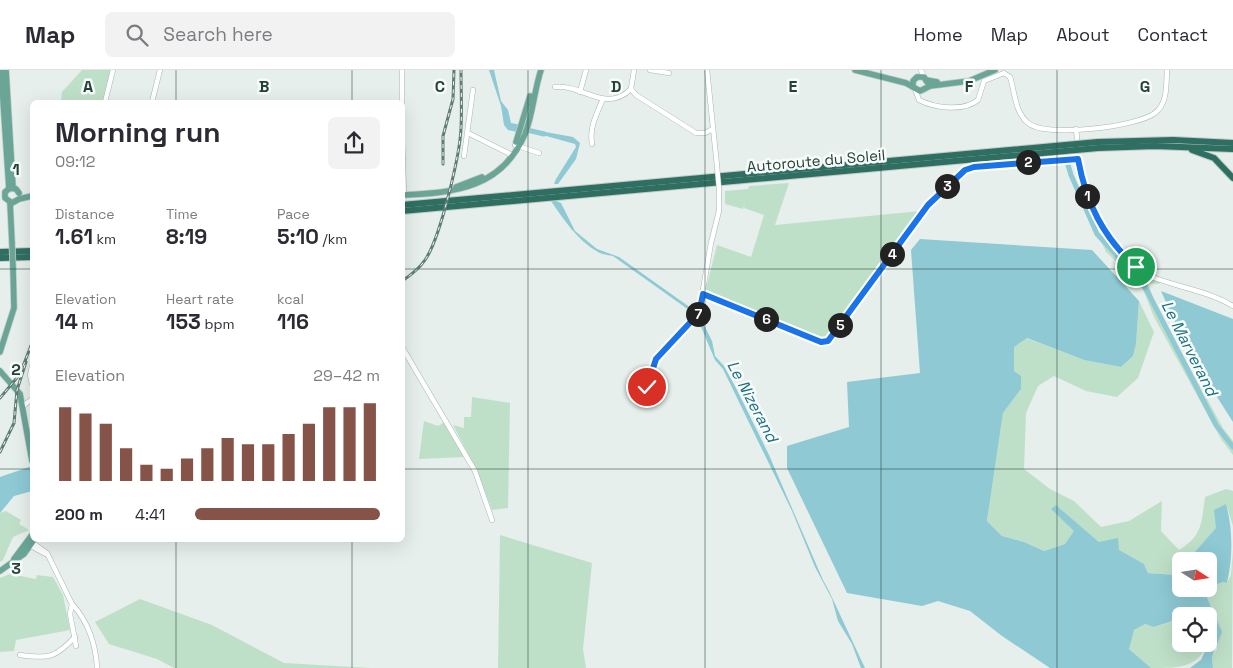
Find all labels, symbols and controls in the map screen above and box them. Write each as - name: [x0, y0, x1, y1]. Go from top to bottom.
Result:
- search box: [105, 12, 455, 57]
- text: Map: [25, 19, 75, 50]
- icon: search: [123, 21, 151, 49]
- text: Search here: [163, 22, 273, 47]
- text: Home: [914, 23, 963, 46]
- text: Map: [991, 23, 1028, 46]
- text: About: [1056, 23, 1110, 46]
- text: Contact: [1138, 23, 1208, 46]
- text: A: [83, 76, 93, 97]
- text: B: [259, 76, 269, 97]
- text: C: [435, 76, 445, 97]
- text: D: [611, 76, 621, 97]
- text: E: [789, 76, 798, 97]
- text: F: [965, 76, 974, 97]
- text: G: [1140, 76, 1150, 97]
- text: Morning run: [55, 114, 220, 150]
- button: share: [328, 117, 380, 169]
- street label: Autoroute du Soleil: [746, 145, 886, 176]
- pin: 2: [1016, 150, 1040, 174]
- text: 09:12: [55, 151, 95, 172]
- text: 2: [1024, 153, 1033, 171]
- text: 1: [12, 159, 20, 180]
- pin: 3: [934, 174, 960, 198]
- text: 3: [943, 177, 952, 195]
- pin: 1: [1074, 184, 1100, 208]
- text: 1: [1084, 187, 1091, 205]
- text: Distance: [55, 205, 115, 223]
- text: Time: [166, 205, 198, 223]
- text: Pace: [277, 205, 310, 223]
- text: 1.61: [55, 223, 93, 250]
- text: 8:19: [166, 223, 207, 250]
- text: 5:10: [277, 223, 319, 250]
- text: km: [93, 230, 116, 248]
- text: /km: [319, 230, 347, 248]
- pin: 4: [880, 242, 904, 266]
- text: 4: [888, 245, 897, 263]
- pin: [1115, 246, 1157, 288]
- icon: arrive: [1122, 253, 1150, 281]
- text: Elevation: [55, 290, 116, 308]
- text: Heart rate: [166, 290, 234, 308]
- text: kcal: [277, 290, 304, 308]
- water label: Le Marverand: [1157, 297, 1223, 401]
- pin: 7: [686, 302, 710, 326]
- text: 7: [695, 305, 702, 323]
- pin: 6: [754, 306, 778, 332]
- text: 14: [55, 308, 78, 335]
- text: 153: [166, 308, 201, 335]
- text: 116: [277, 308, 309, 335]
- text: 6: [762, 310, 771, 328]
- pin: 5: [828, 312, 852, 338]
- text: m: [78, 315, 94, 333]
- text: bpm: [201, 315, 235, 333]
- text: 5: [836, 316, 845, 334]
- water label: Le Nizerand: [722, 357, 784, 447]
- text: 2: [11, 359, 21, 380]
- text: Elevation: [55, 365, 125, 386]
- text: 29–42 m: [313, 365, 380, 386]
- pin: [626, 366, 668, 408]
- icon: check: [633, 373, 661, 401]
- text: 200 m: [55, 504, 103, 525]
- text: 4:41: [135, 504, 165, 525]
- north arrow: [1172, 552, 1218, 598]
- map controls: [1172, 552, 1217, 652]
- text: 3: [11, 558, 21, 579]
- button: locate: [1172, 607, 1217, 652]

